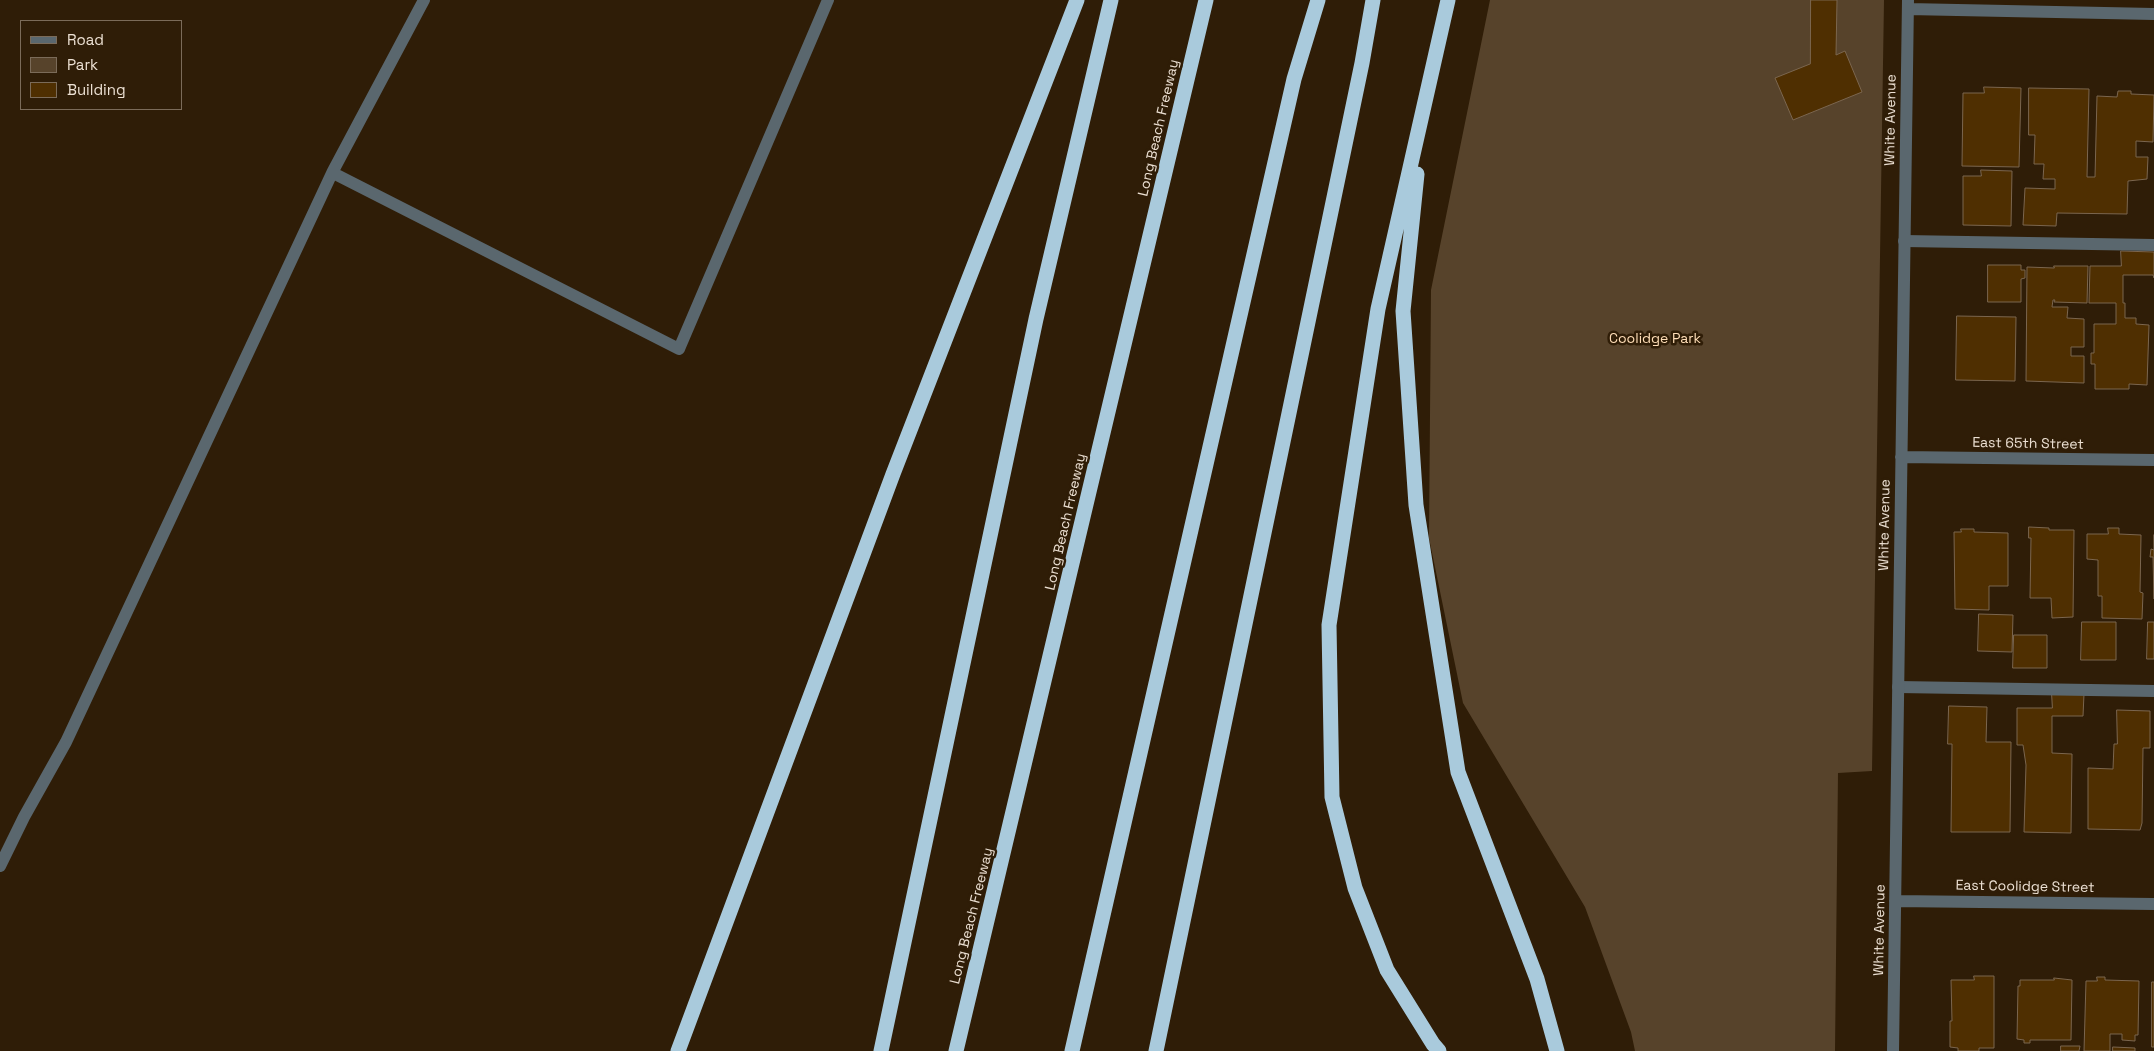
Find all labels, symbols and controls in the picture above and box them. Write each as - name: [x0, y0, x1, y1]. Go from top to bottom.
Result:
- legend: [20, 20, 182, 110]
- text: Road: [67, 30, 104, 49]
- text: Park: [67, 55, 98, 74]
- street label: Long Beach Freeway: [1135, 58, 1183, 198]
- street label: White Avenue: [1882, 74, 1900, 166]
- text: Building: [67, 80, 126, 99]
- park label: Coolidge Park: [1609, 331, 1701, 347]
- street label: East 65th Street: [1972, 435, 2084, 453]
- street label: Long Beach Freeway: [1042, 452, 1090, 592]
- street label: White Avenue: [1876, 479, 1894, 571]
- street label: Long Beach Freeway: [947, 846, 997, 986]
- street label: East Coolidge Street: [1955, 877, 2095, 897]
- street label: White Avenue: [1871, 884, 1889, 976]

